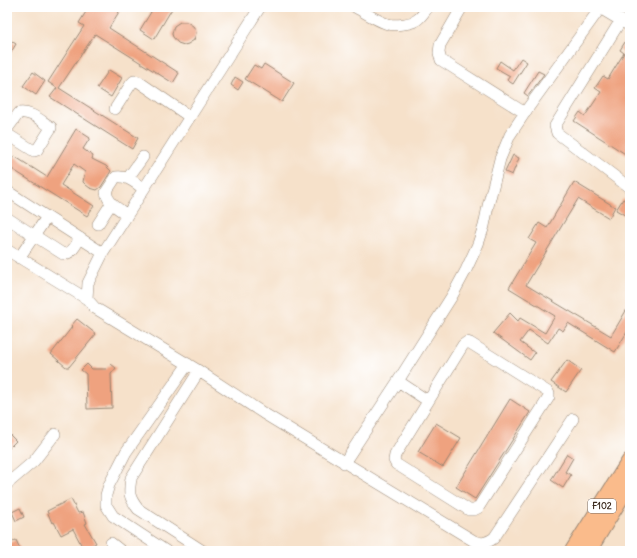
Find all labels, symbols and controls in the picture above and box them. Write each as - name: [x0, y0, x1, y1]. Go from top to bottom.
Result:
- road number: F102: [588, 499, 616, 513]

